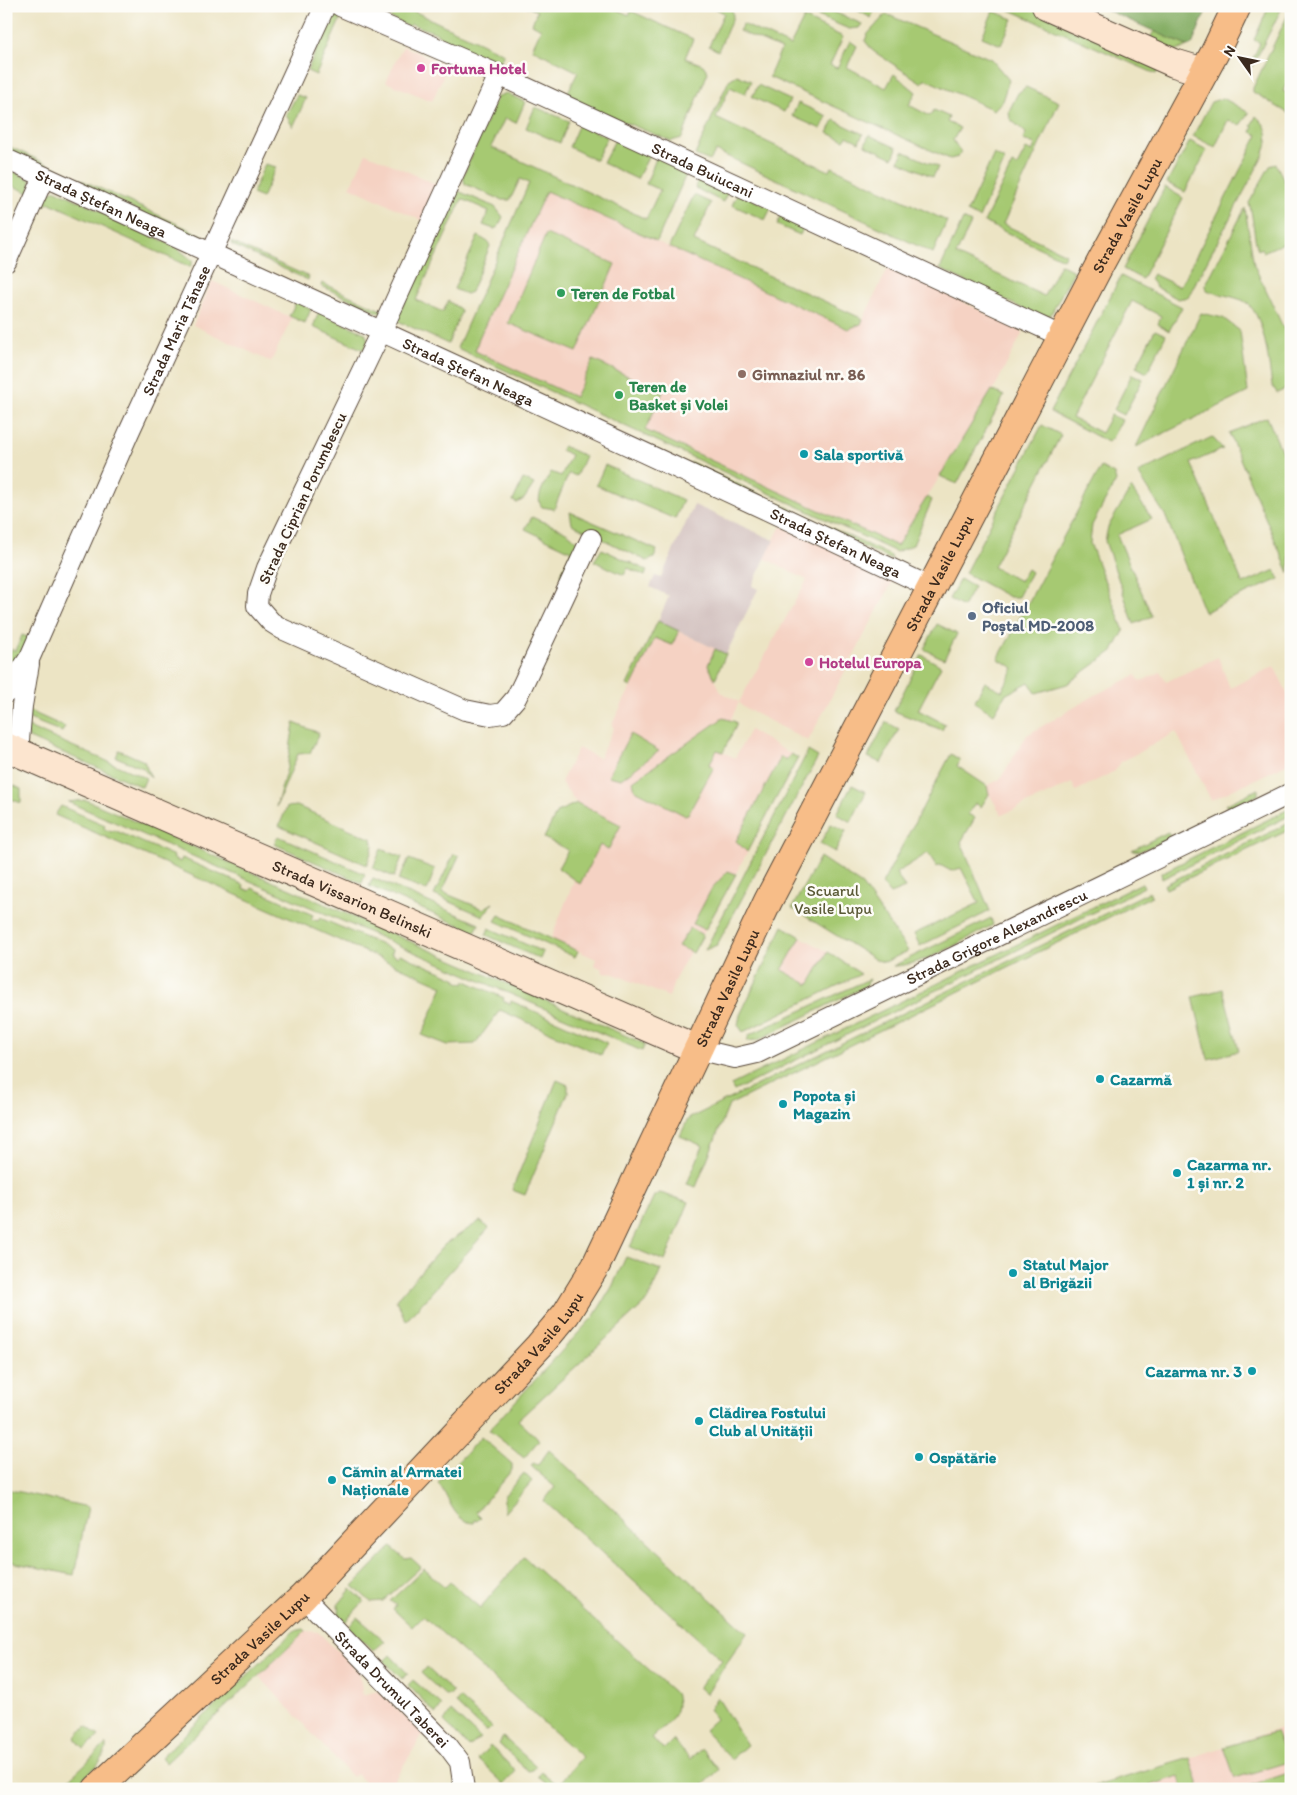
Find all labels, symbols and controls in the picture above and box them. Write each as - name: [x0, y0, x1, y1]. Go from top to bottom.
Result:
- north arrow: [1214, 32, 1264, 82]
- text: N: [1220, 43, 1239, 60]
- place label: Fortuna Hotel: [431, 59, 527, 78]
- marker: Fortuna Hotel: [415, 62, 427, 74]
- street label: Strada Buiucani: [649, 138, 757, 202]
- street label: Strada Vasile Lupu: [1088, 154, 1166, 276]
- street label: Strada Ștefan Neaga: [32, 165, 171, 242]
- street label: Strada Maria Tănase: [138, 262, 214, 399]
- place label: Teren de Fotbal: [570, 284, 675, 303]
- marker: Teren de Fotbal: [555, 287, 567, 299]
- street label: Strada Ștefan Neaga: [399, 333, 538, 411]
- place label: Gimnaziul nr. 86: [752, 365, 866, 384]
- marker: Gimnaziul nr. 86: [736, 368, 748, 380]
- place label: Teren de Basket și Volei: [628, 377, 728, 415]
- marker: Teren de Basket și Volei: [613, 389, 625, 401]
- street label: Strada Ciprian Porumbescu: [254, 409, 351, 587]
- place label: Sala sportivă: [814, 445, 904, 465]
- marker: Sala sportivă: [798, 448, 810, 460]
- street label: Strada Ștefan Neaga: [767, 504, 905, 582]
- street label: Strada Vasile Lupu: [901, 512, 978, 635]
- place label: Oficiul Poștal MD-2008: [982, 598, 1094, 636]
- marker: Oficiul Poștal MD-2008: [966, 610, 978, 622]
- place label: Hotelul Europa: [819, 653, 922, 673]
- marker: Hotelul Europa: [803, 656, 815, 668]
- street label: Strada Vissarion Belinski: [270, 856, 435, 942]
- park label: Scuarul Vasile Lupu: [794, 881, 872, 918]
- street label: Strada Grigore Alexandrescu: [903, 885, 1090, 989]
- street label: Strada Vasile Lupu: [691, 926, 764, 1050]
- place label: Cazarmă: [1110, 1070, 1172, 1089]
- marker: Cazarmă: [1094, 1073, 1106, 1085]
- place label: Popota și Magazin: [793, 1086, 856, 1124]
- marker: Popota și Magazin: [777, 1098, 789, 1110]
- place label: Cazarma nr. 1 și nr. 2: [1187, 1155, 1271, 1193]
- marker: Cazarma nr. 1 și nr. 2: [1171, 1167, 1183, 1179]
- place label: Statul Major al Brigăzii: [1023, 1255, 1109, 1293]
- marker: Statul Major al Brigăzii: [1007, 1267, 1019, 1279]
- street label: Strada Vasile Lupu: [490, 1288, 587, 1398]
- place label: Cazarma nr. 3: [1145, 1362, 1242, 1381]
- marker: Cazarma nr. 3: [1246, 1365, 1258, 1377]
- place label: Clădirea Fostului Club al Unității: [709, 1403, 826, 1441]
- marker: Clădirea Fostului Club al Unității: [693, 1415, 705, 1427]
- place label: Ospătărie: [929, 1448, 997, 1468]
- marker: Ospătărie: [913, 1451, 925, 1463]
- place label: Cămin al Armatei Naționale: [342, 1462, 462, 1500]
- marker: Cămin al Armatei Naționale: [326, 1474, 338, 1486]
- street label: Strada Vasile Lupu: [206, 1587, 314, 1689]
- street label: Strada Drumul Taberei: [331, 1627, 453, 1752]

